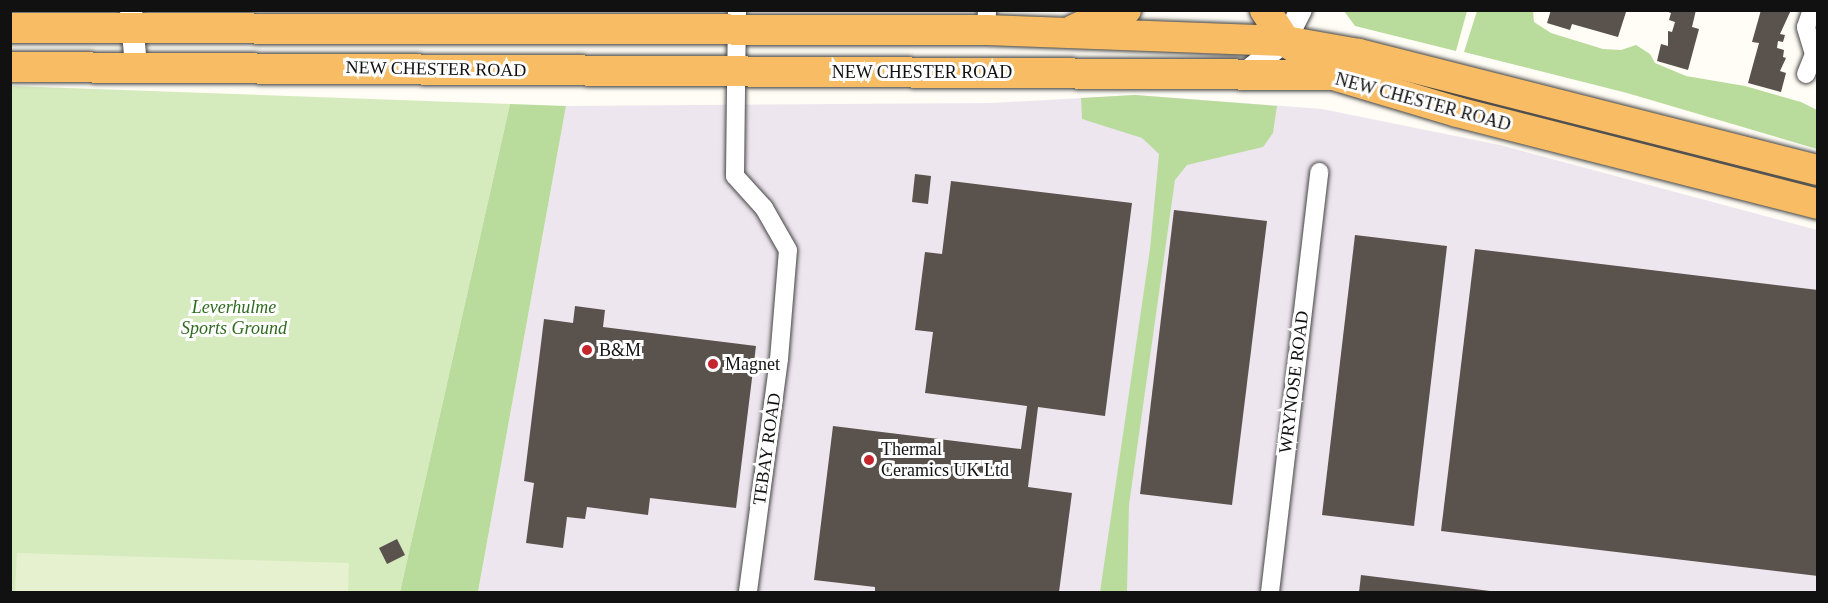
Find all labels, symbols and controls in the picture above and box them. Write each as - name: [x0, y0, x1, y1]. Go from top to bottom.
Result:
- street label: NEW CHESTER ROAD: [345, 57, 527, 81]
- street label: NEW CHESTER ROAD: [832, 61, 1012, 83]
- street label: NEW CHESTER ROAD: [1333, 68, 1513, 136]
- park label: Leverhulme Sports Ground: [181, 297, 287, 340]
- street label: WRYNOSE ROAD: [1275, 309, 1313, 455]
- place label: B&M: [599, 339, 641, 361]
- marker: B&M: [580, 343, 594, 357]
- place label: Magnet: [725, 353, 780, 375]
- marker: Magnet: [706, 357, 720, 371]
- street label: TEBAY ROAD: [748, 391, 786, 507]
- place label: Thermal Ceramics UK Ltd: [881, 439, 1009, 482]
- marker: Thermal Ceramics UK Ltd: [862, 453, 876, 467]

